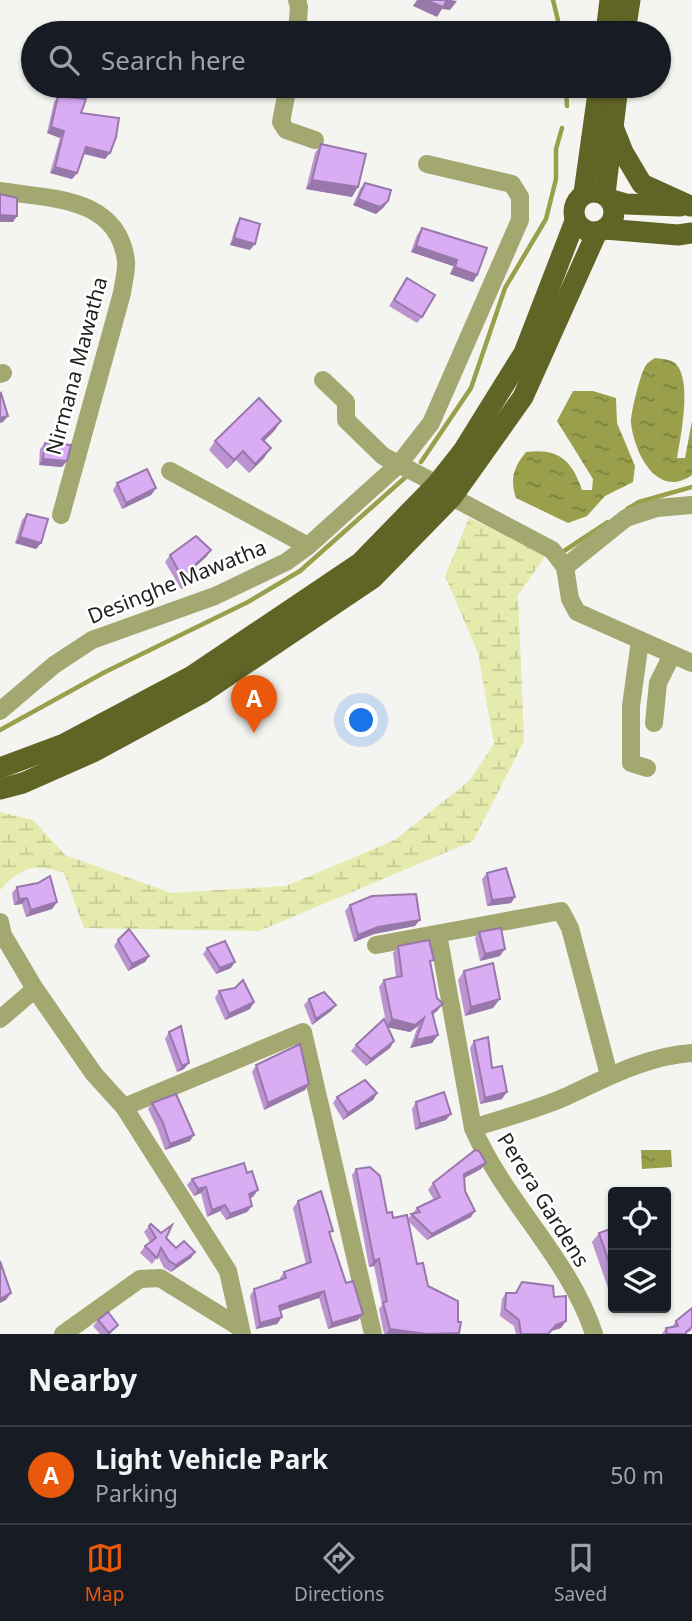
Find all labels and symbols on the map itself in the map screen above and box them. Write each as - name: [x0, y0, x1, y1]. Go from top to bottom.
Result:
- street label: Nirmana Mawatha: [39, 274, 113, 458]
- street label: Desinghe Mawatha: [83, 532, 270, 630]
- pin: A: [231, 675, 277, 733]
- your location: [344, 703, 378, 737]
- street label: Perera Gardens: [491, 1127, 596, 1272]

